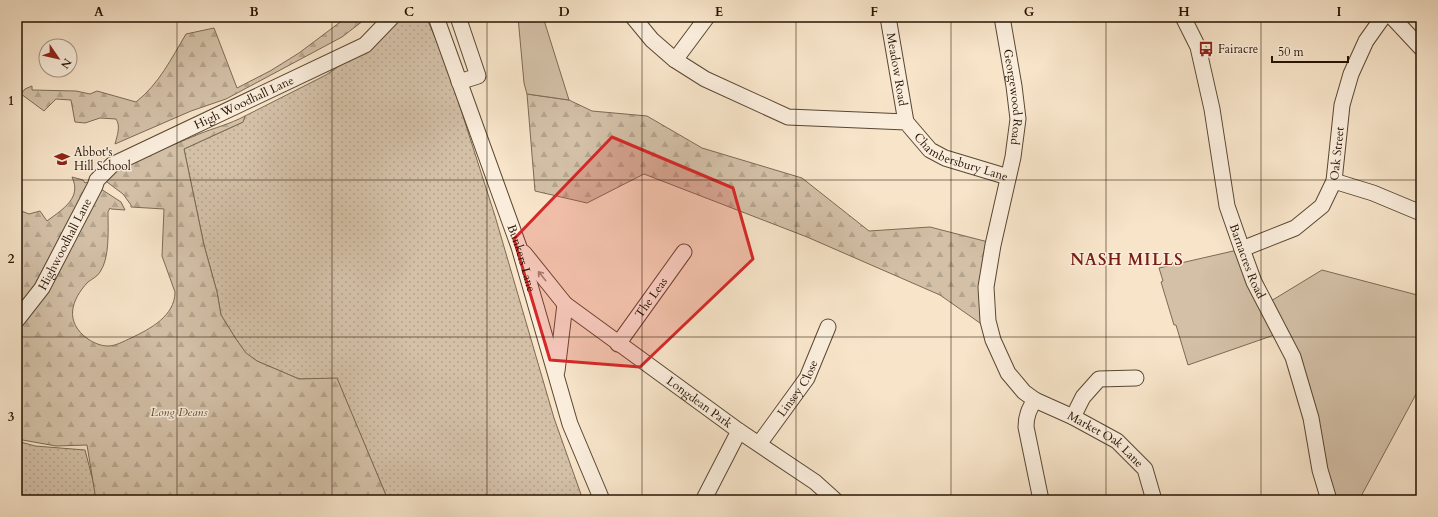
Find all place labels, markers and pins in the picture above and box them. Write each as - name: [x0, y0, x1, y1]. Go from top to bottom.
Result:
- bus stop icon: Fairacre: [1197, 40, 1215, 58]
- place label: Fairacre: [1218, 41, 1258, 57]
- place label: Abbot's Hill School: [74, 144, 131, 174]
- school or university icon: Abbot's Hill School: [53, 150, 71, 168]

